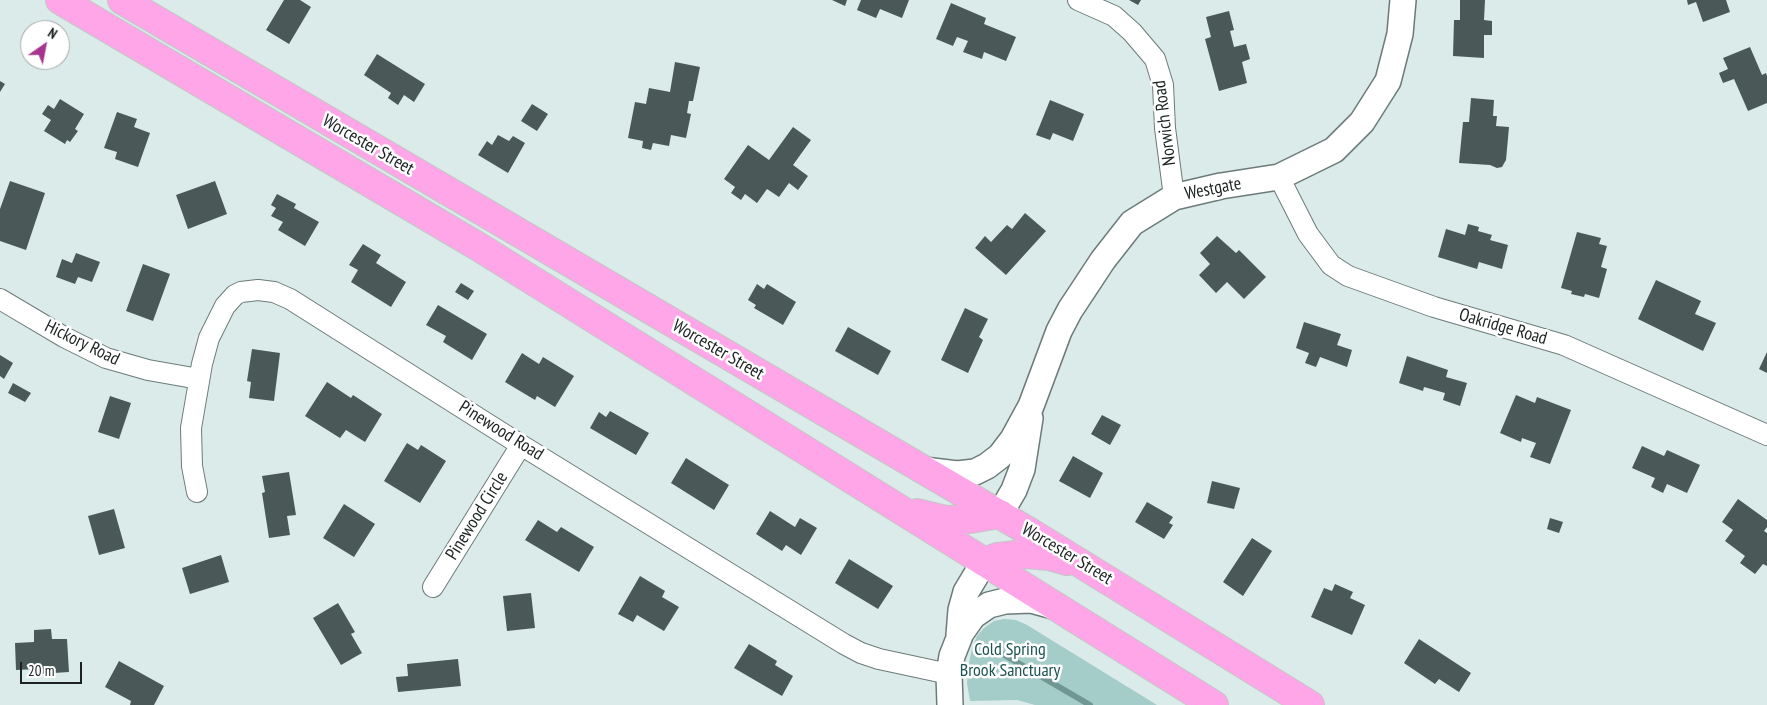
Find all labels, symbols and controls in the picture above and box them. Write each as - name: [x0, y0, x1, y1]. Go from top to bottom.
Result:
- north arrow: [20, 20, 70, 70]
- text: N: [45, 24, 61, 43]
- street label: Norwich Road: [1149, 79, 1181, 167]
- street label: Worcester Street: [318, 110, 418, 180]
- street label: Westgate: [1183, 173, 1243, 205]
- street label: Oakridge Road: [1457, 304, 1549, 350]
- street label: Worcester Street: [668, 315, 768, 385]
- street label: Hickory Road: [41, 316, 123, 370]
- street label: Pinewood Road: [455, 397, 547, 465]
- street label: Pinewood Circle: [441, 468, 513, 564]
- street label: Worcester Street: [1018, 518, 1116, 590]
- park label: Cold Spring Brook Sanctuary: [960, 639, 1060, 682]
- scale bar: [22, 652, 85, 684]
- text: 20 m: [28, 661, 54, 680]

